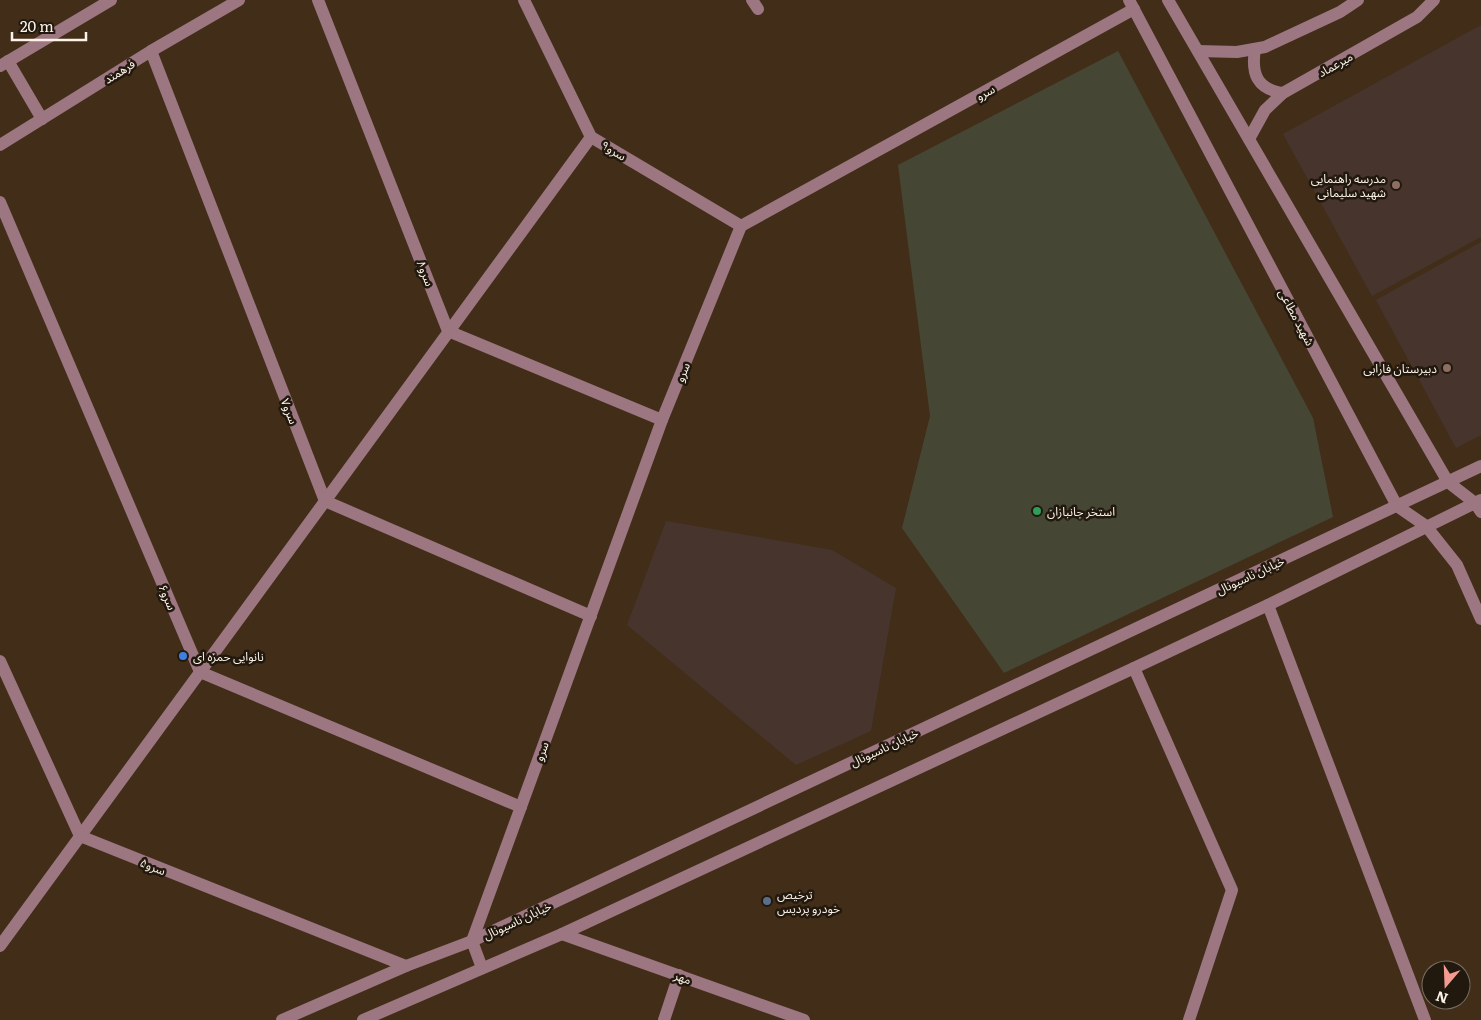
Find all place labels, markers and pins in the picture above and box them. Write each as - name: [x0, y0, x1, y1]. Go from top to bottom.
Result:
- place label: مدرسه راهنمایی شهید سلیمانی: [1311, 169, 1386, 201]
- marker: مدرسه راهنمایی شهید سلیمانی: [1390, 179, 1402, 191]
- place label: دبیرستان فارابی: [1363, 359, 1437, 377]
- marker: دبیرستان فارابی: [1441, 362, 1453, 374]
- place label: استخر جانبازان: [1047, 502, 1115, 520]
- marker: استخر جانبازان: [1031, 505, 1043, 517]
- place label: نانوایی حمزه ای: [193, 647, 264, 665]
- marker: نانوایی حمزه ای: [177, 650, 189, 662]
- place label: ترخیص خودرو پردیس: [777, 885, 840, 917]
- marker: ترخیص خودرو پردیس: [761, 895, 773, 907]

